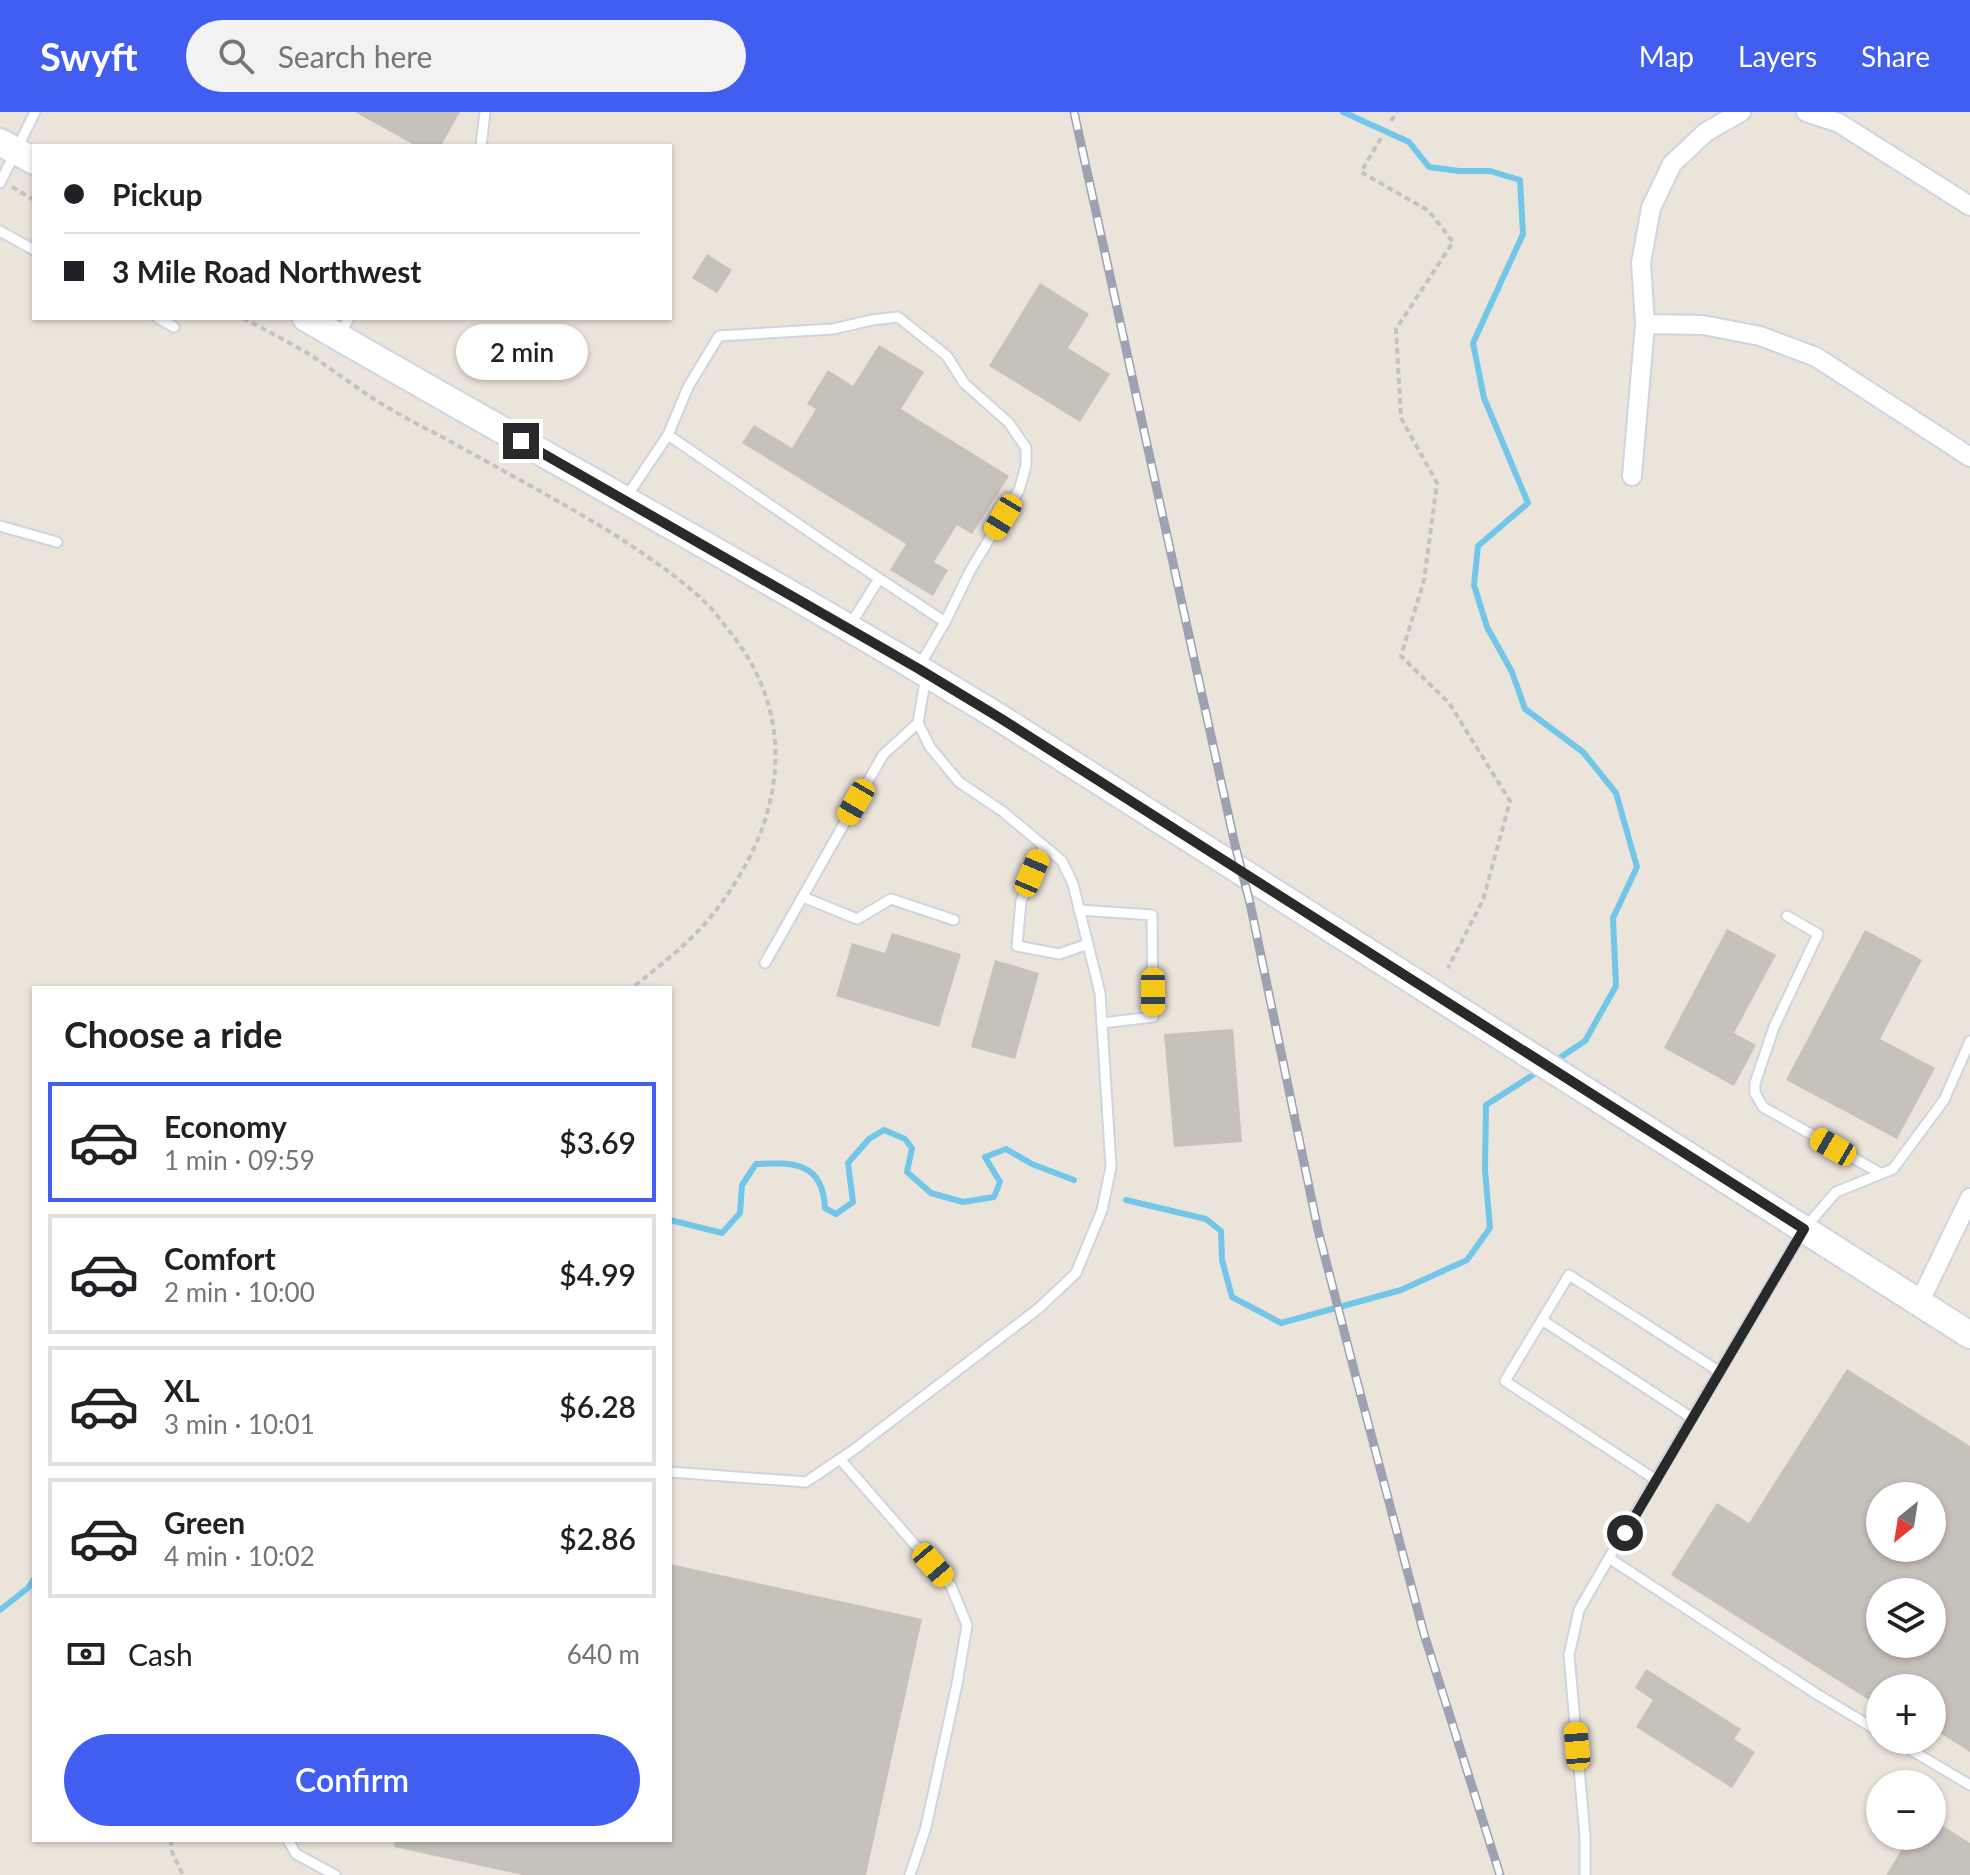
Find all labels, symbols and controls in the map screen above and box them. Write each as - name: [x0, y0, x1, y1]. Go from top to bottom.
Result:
- search box: [186, 20, 746, 92]
- text: Swyft: [40, 33, 138, 79]
- icon: search: [214, 34, 258, 78]
- text: Search here: [278, 38, 432, 74]
- text: Map: [1639, 39, 1694, 73]
- text: Layers: [1738, 39, 1817, 73]
- text: Share: [1861, 39, 1930, 73]
- text: Pickup: [112, 176, 203, 212]
- text: 3 Mile Road Northwest: [112, 253, 422, 289]
- callout: 2 min: [455, 325, 587, 381]
- text: 2 min: [490, 336, 554, 368]
- route end: [503, 423, 539, 459]
- car: [980, 490, 1026, 544]
- car: [834, 775, 878, 829]
- car: [1012, 846, 1052, 900]
- car: [1141, 968, 1165, 1016]
- text: Choose a ride: [64, 1012, 283, 1056]
- icon: car: [68, 1106, 140, 1178]
- text: Economy: [164, 1108, 287, 1144]
- text: $3.69: [559, 1124, 636, 1160]
- car: [1806, 1125, 1860, 1169]
- text: 1 min · 09:59: [164, 1144, 315, 1176]
- icon: car: [68, 1238, 140, 1310]
- text: Comfort: [164, 1240, 276, 1276]
- text: $4.99: [559, 1256, 636, 1292]
- text: 2 min · 10:00: [164, 1276, 315, 1308]
- icon: car: [68, 1370, 140, 1442]
- text: XL: [164, 1372, 200, 1408]
- text: $6.28: [559, 1388, 636, 1424]
- text: 3 min · 10:01: [164, 1408, 315, 1440]
- north arrow: [1866, 1482, 1946, 1562]
- map controls: [1866, 1482, 1946, 1850]
- icon: car: [68, 1502, 140, 1574]
- text: Green: [164, 1504, 245, 1540]
- route start: [1607, 1515, 1643, 1551]
- text: $2.86: [559, 1520, 636, 1556]
- car: [908, 1539, 958, 1591]
- text: 4 min · 10:02: [164, 1540, 315, 1572]
- button: layers: [1866, 1578, 1946, 1658]
- icon: cash: [64, 1632, 108, 1676]
- text: Cash: [128, 1636, 193, 1672]
- text: 640 m: [567, 1638, 640, 1670]
- button: +: [1866, 1674, 1946, 1754]
- car: [1563, 1721, 1591, 1771]
- button: Confirm: [64, 1734, 640, 1826]
- button: −: [1866, 1770, 1946, 1850]

